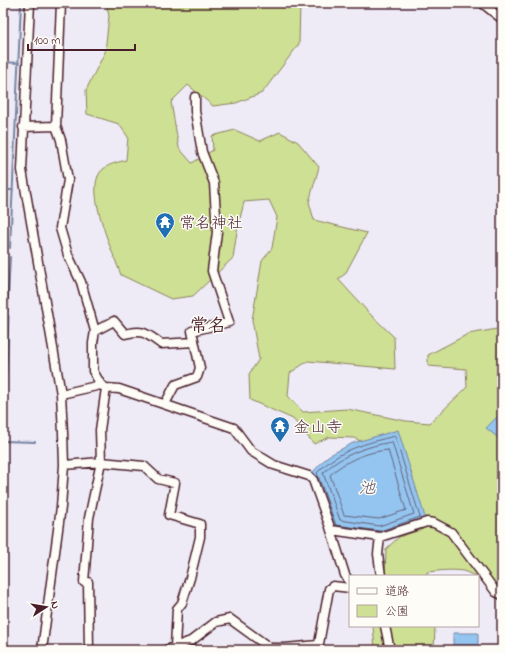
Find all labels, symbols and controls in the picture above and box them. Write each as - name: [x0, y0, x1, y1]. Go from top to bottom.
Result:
- scale bar: [28, 26, 135, 52]
- text: 100 m: [34, 32, 61, 50]
- temple icon: 常名神社: [154, 211, 176, 239]
- place label: 常名神社: [179, 212, 243, 236]
- district label: 常名: [190, 314, 226, 340]
- temple icon: 金山寺: [269, 415, 291, 443]
- place label: 金山寺: [294, 416, 342, 440]
- water label: 池: [359, 476, 377, 501]
- legend: [349, 575, 479, 627]
- text: 道路: [385, 583, 409, 601]
- north arrow: [26, 587, 66, 627]
- text: N: [46, 600, 63, 610]
- text: 公園: [385, 603, 409, 621]

